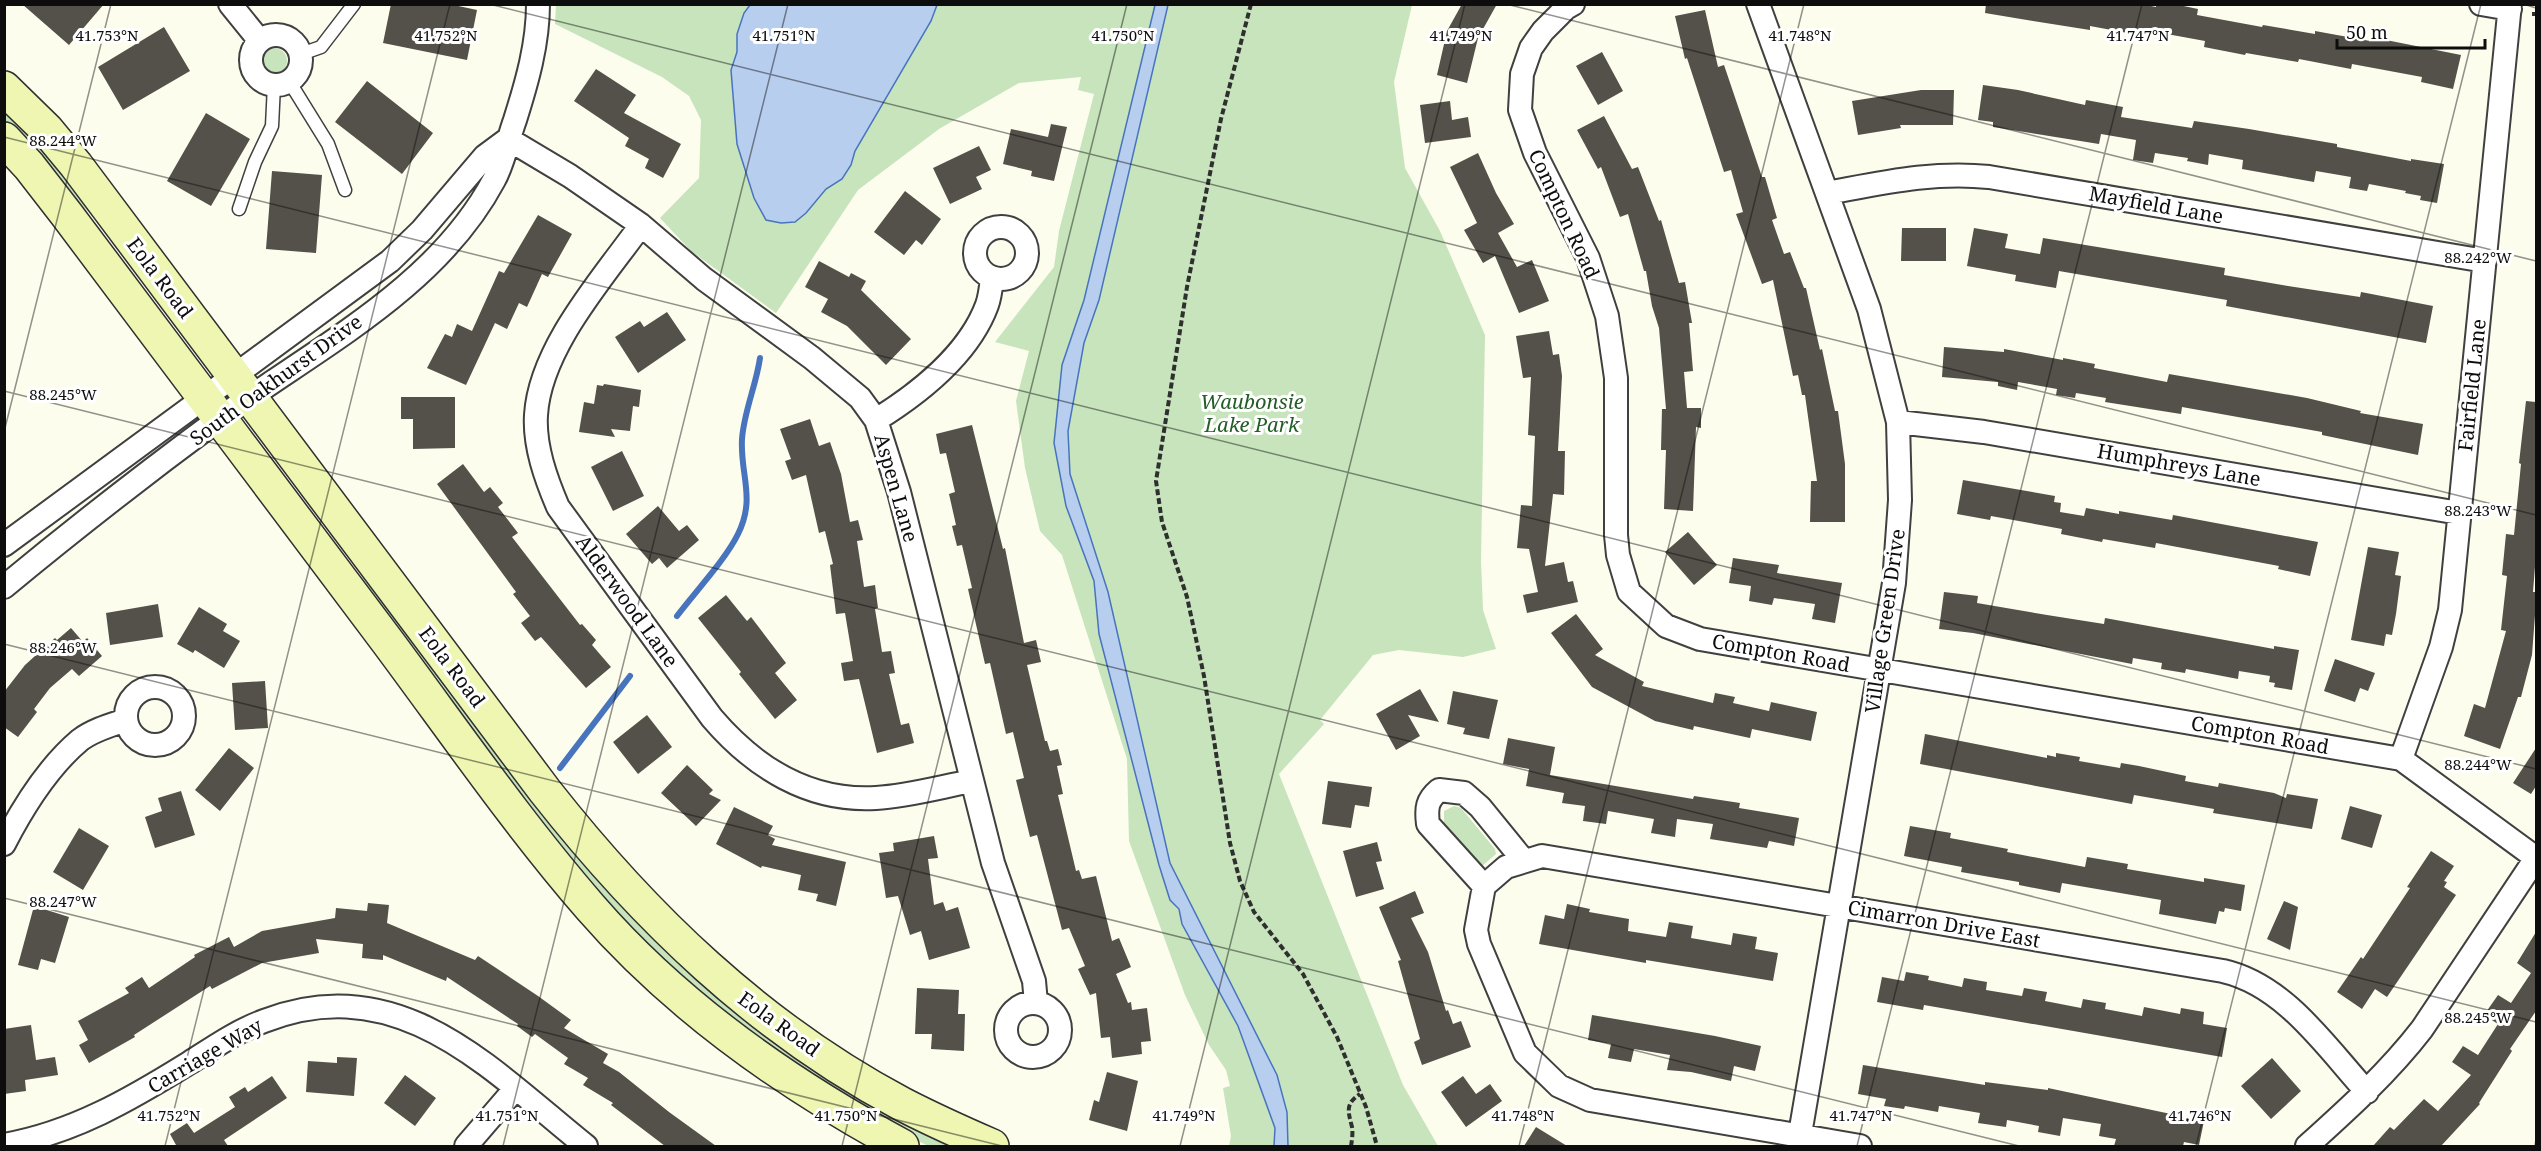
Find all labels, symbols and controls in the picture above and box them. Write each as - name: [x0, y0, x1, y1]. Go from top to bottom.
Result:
- scale bar: [2337, 12, 2486, 50]
- text: 50 m: [2346, 20, 2388, 44]
- text: 41.753°N: [75, 25, 139, 45]
- text: 41.752°N: [414, 25, 478, 45]
- text: 41.751°N: [752, 25, 816, 45]
- text: 41.750°N: [1091, 25, 1155, 45]
- text: 41.749°N: [1429, 25, 1493, 45]
- text: 41.748°N: [1768, 25, 1832, 45]
- text: 41.747°N: [2106, 25, 2170, 45]
- text: 88.244°W: [29, 130, 97, 150]
- street label: Compton Road: [1523, 145, 1606, 283]
- street label: Mayfield Lane: [2087, 179, 2225, 230]
- street label: Eola Road: [121, 232, 200, 324]
- text: 88.242°W: [2444, 247, 2512, 267]
- street label: South Oakhurst Drive: [184, 308, 367, 451]
- street label: Fairfield Lane: [2451, 317, 2492, 453]
- text: 88.245°W: [29, 384, 97, 404]
- park label: Waubonsie Lake Park: [1200, 388, 1304, 438]
- street label: Aspen Lane: [868, 431, 925, 545]
- street label: Humphreys Lane: [2095, 437, 2263, 492]
- text: 88.243°W: [2444, 500, 2512, 520]
- street label: Village Green Drive: [1858, 527, 1911, 715]
- street label: Alderwood Lane: [570, 529, 685, 672]
- street label: Eola Road: [413, 621, 492, 713]
- street label: Compton Road: [1710, 627, 1852, 678]
- text: 88.246°W: [29, 637, 97, 657]
- street label: Compton Road: [2189, 709, 2331, 760]
- text: 88.244°W: [2444, 754, 2512, 774]
- text: 88.247°W: [29, 891, 97, 911]
- street label: Cimarron Drive East: [1846, 893, 2042, 954]
- street label: Eola Road: [733, 985, 826, 1062]
- text: 88.245°W: [2444, 1007, 2512, 1027]
- street label: Carriage Way: [142, 1011, 268, 1099]
- text: 41.752°N: [137, 1105, 201, 1125]
- text: 41.751°N: [475, 1105, 539, 1125]
- text: 41.750°N: [814, 1105, 878, 1125]
- text: 41.749°N: [1152, 1105, 1216, 1125]
- text: 41.748°N: [1491, 1105, 1555, 1125]
- text: 41.747°N: [1829, 1105, 1893, 1125]
- text: 41.746°N: [2168, 1105, 2232, 1125]

